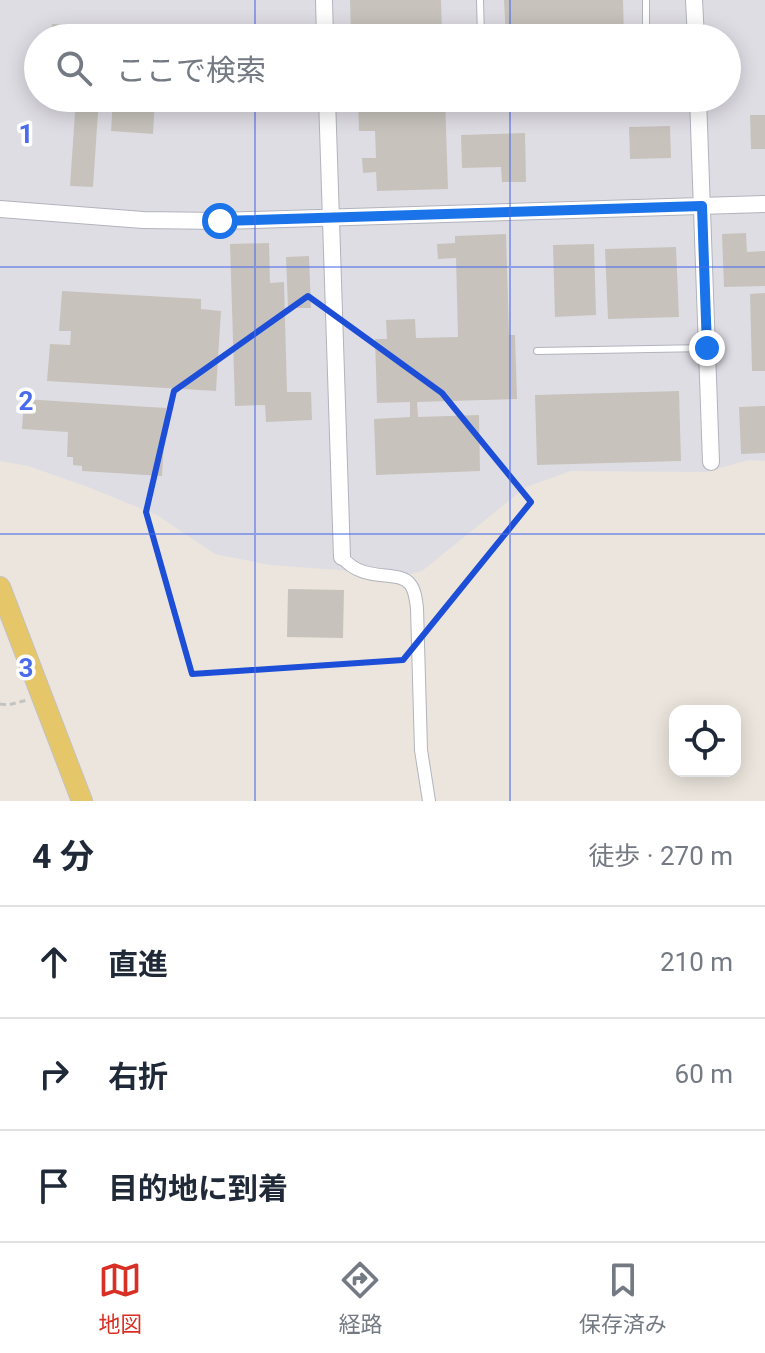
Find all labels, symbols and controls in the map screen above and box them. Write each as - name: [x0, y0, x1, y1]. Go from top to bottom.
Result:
- search box: [24, 24, 741, 112]
- icon: search: [52, 46, 96, 90]
- text: ここで検索: [116, 53, 266, 88]
- text: 1: [19, 119, 33, 149]
- route start: [202, 203, 238, 239]
- route end: [689, 330, 725, 366]
- text: 2: [19, 386, 33, 416]
- text: 3: [19, 653, 33, 683]
- map controls: [669, 705, 741, 777]
- button: locate: [669, 705, 741, 777]
- text: 4 分: [32, 836, 94, 876]
- text: 徒歩 · 270 m: [588, 841, 733, 871]
- icon: ahead: [32, 940, 76, 984]
- text: 直進: [108, 947, 168, 982]
- text: 210 m: [660, 947, 733, 977]
- icon: right: [32, 1052, 76, 1096]
- text: 右折: [108, 1059, 168, 1094]
- text: 60 m: [675, 1059, 733, 1089]
- icon: arrive: [32, 1164, 76, 1208]
- text: 目的地に到着: [108, 1171, 288, 1206]
- tab: 地図: [98, 1258, 142, 1338]
- tab: 経路: [338, 1258, 383, 1338]
- tab: 保存済み: [579, 1258, 667, 1338]

